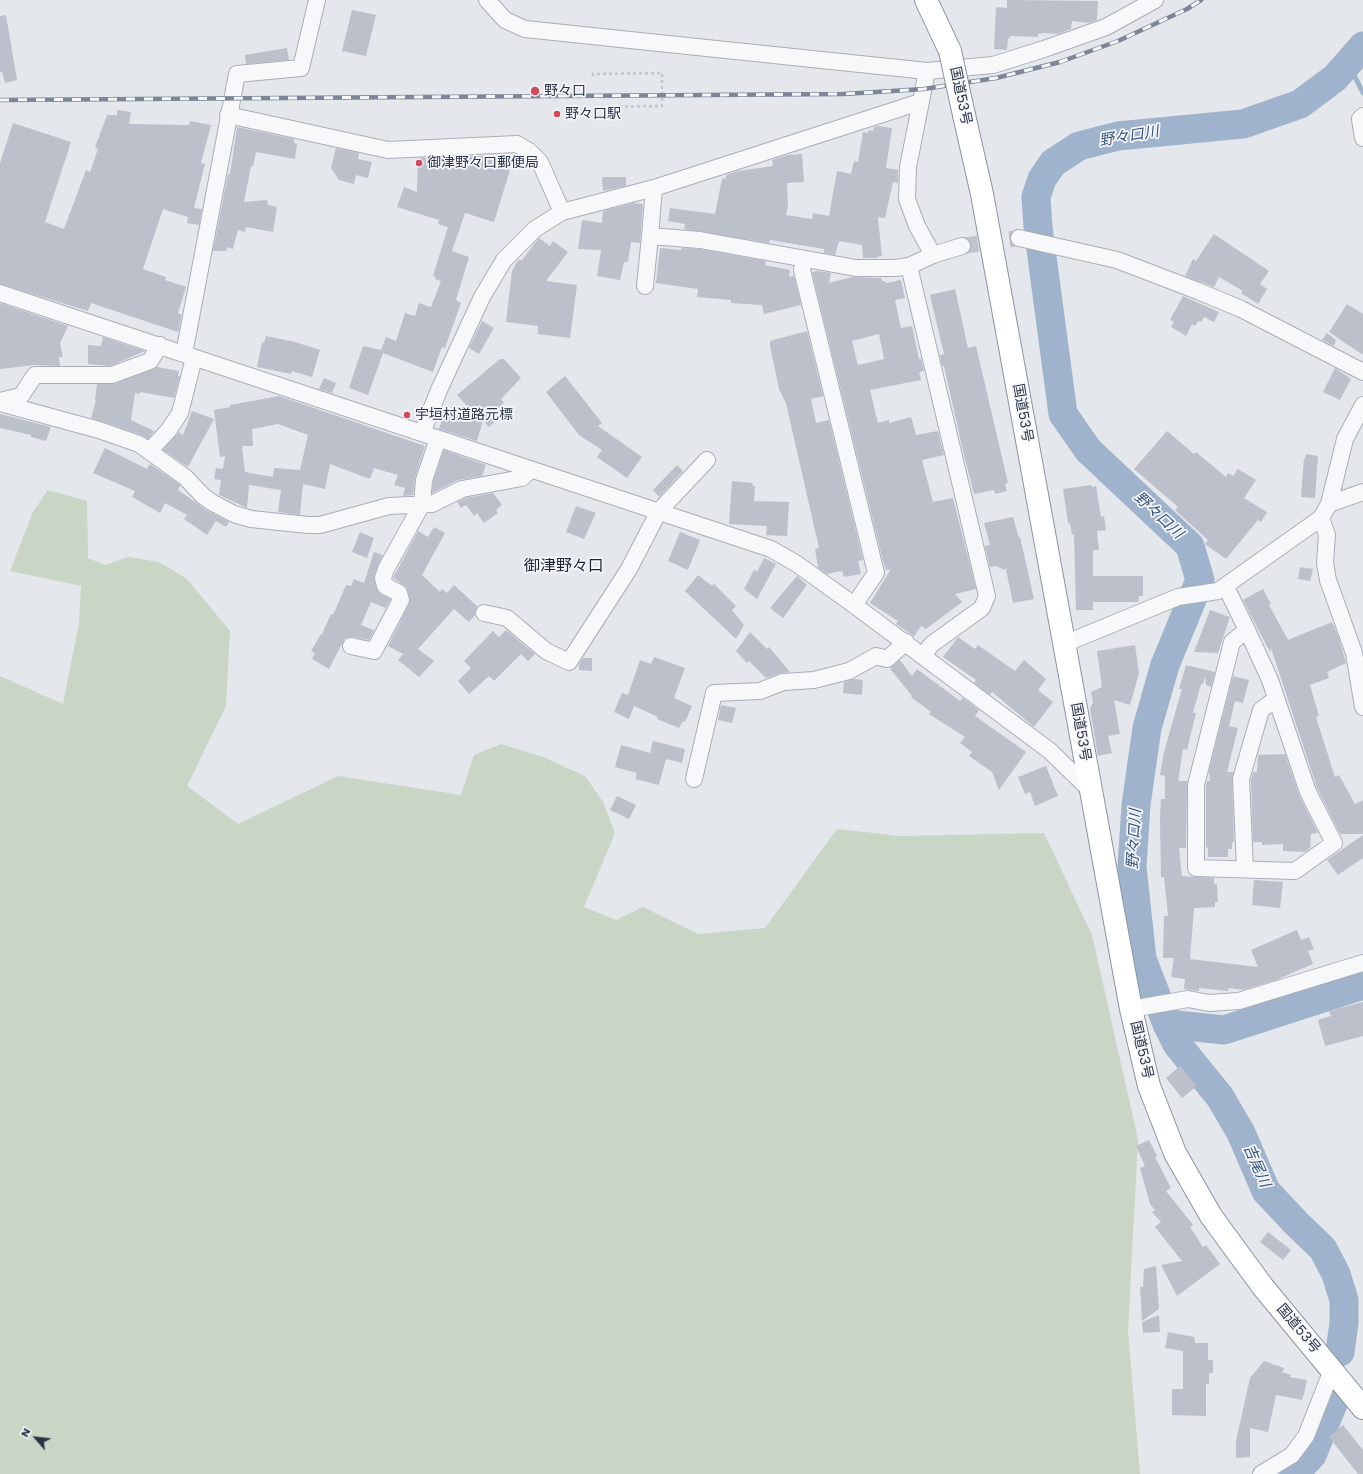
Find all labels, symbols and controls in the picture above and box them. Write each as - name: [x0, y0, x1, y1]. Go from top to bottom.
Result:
- street label: 国道53号: [946, 65, 974, 127]
- place label: 野々口: [544, 83, 586, 99]
- marker: 野々口: [529, 85, 541, 97]
- place label: 野々口駅: [565, 106, 621, 122]
- marker: 野々口駅: [552, 109, 562, 119]
- water label: 野々口川: [1098, 123, 1160, 151]
- place label: 御津野々口郵便局: [427, 155, 539, 171]
- marker: 御津野々口郵便局: [414, 158, 424, 168]
- street label: 国道53号: [1009, 382, 1035, 444]
- place label: 宇垣村道路元標: [415, 407, 513, 423]
- marker: 宇垣村道路元標: [402, 410, 412, 420]
- water label: 野々口川: [1130, 489, 1186, 543]
- district label: 御津野々口: [524, 557, 604, 577]
- street label: 国道53号: [1067, 701, 1093, 763]
- water label: 野々口川: [1124, 809, 1146, 869]
- street label: 国道53号: [1126, 1019, 1156, 1081]
- water label: 吉尾川: [1239, 1142, 1273, 1190]
- street label: 国道53号: [1273, 1301, 1323, 1357]
- north arrow: [16, 1418, 56, 1458]
- text: N: [16, 1425, 34, 1440]

